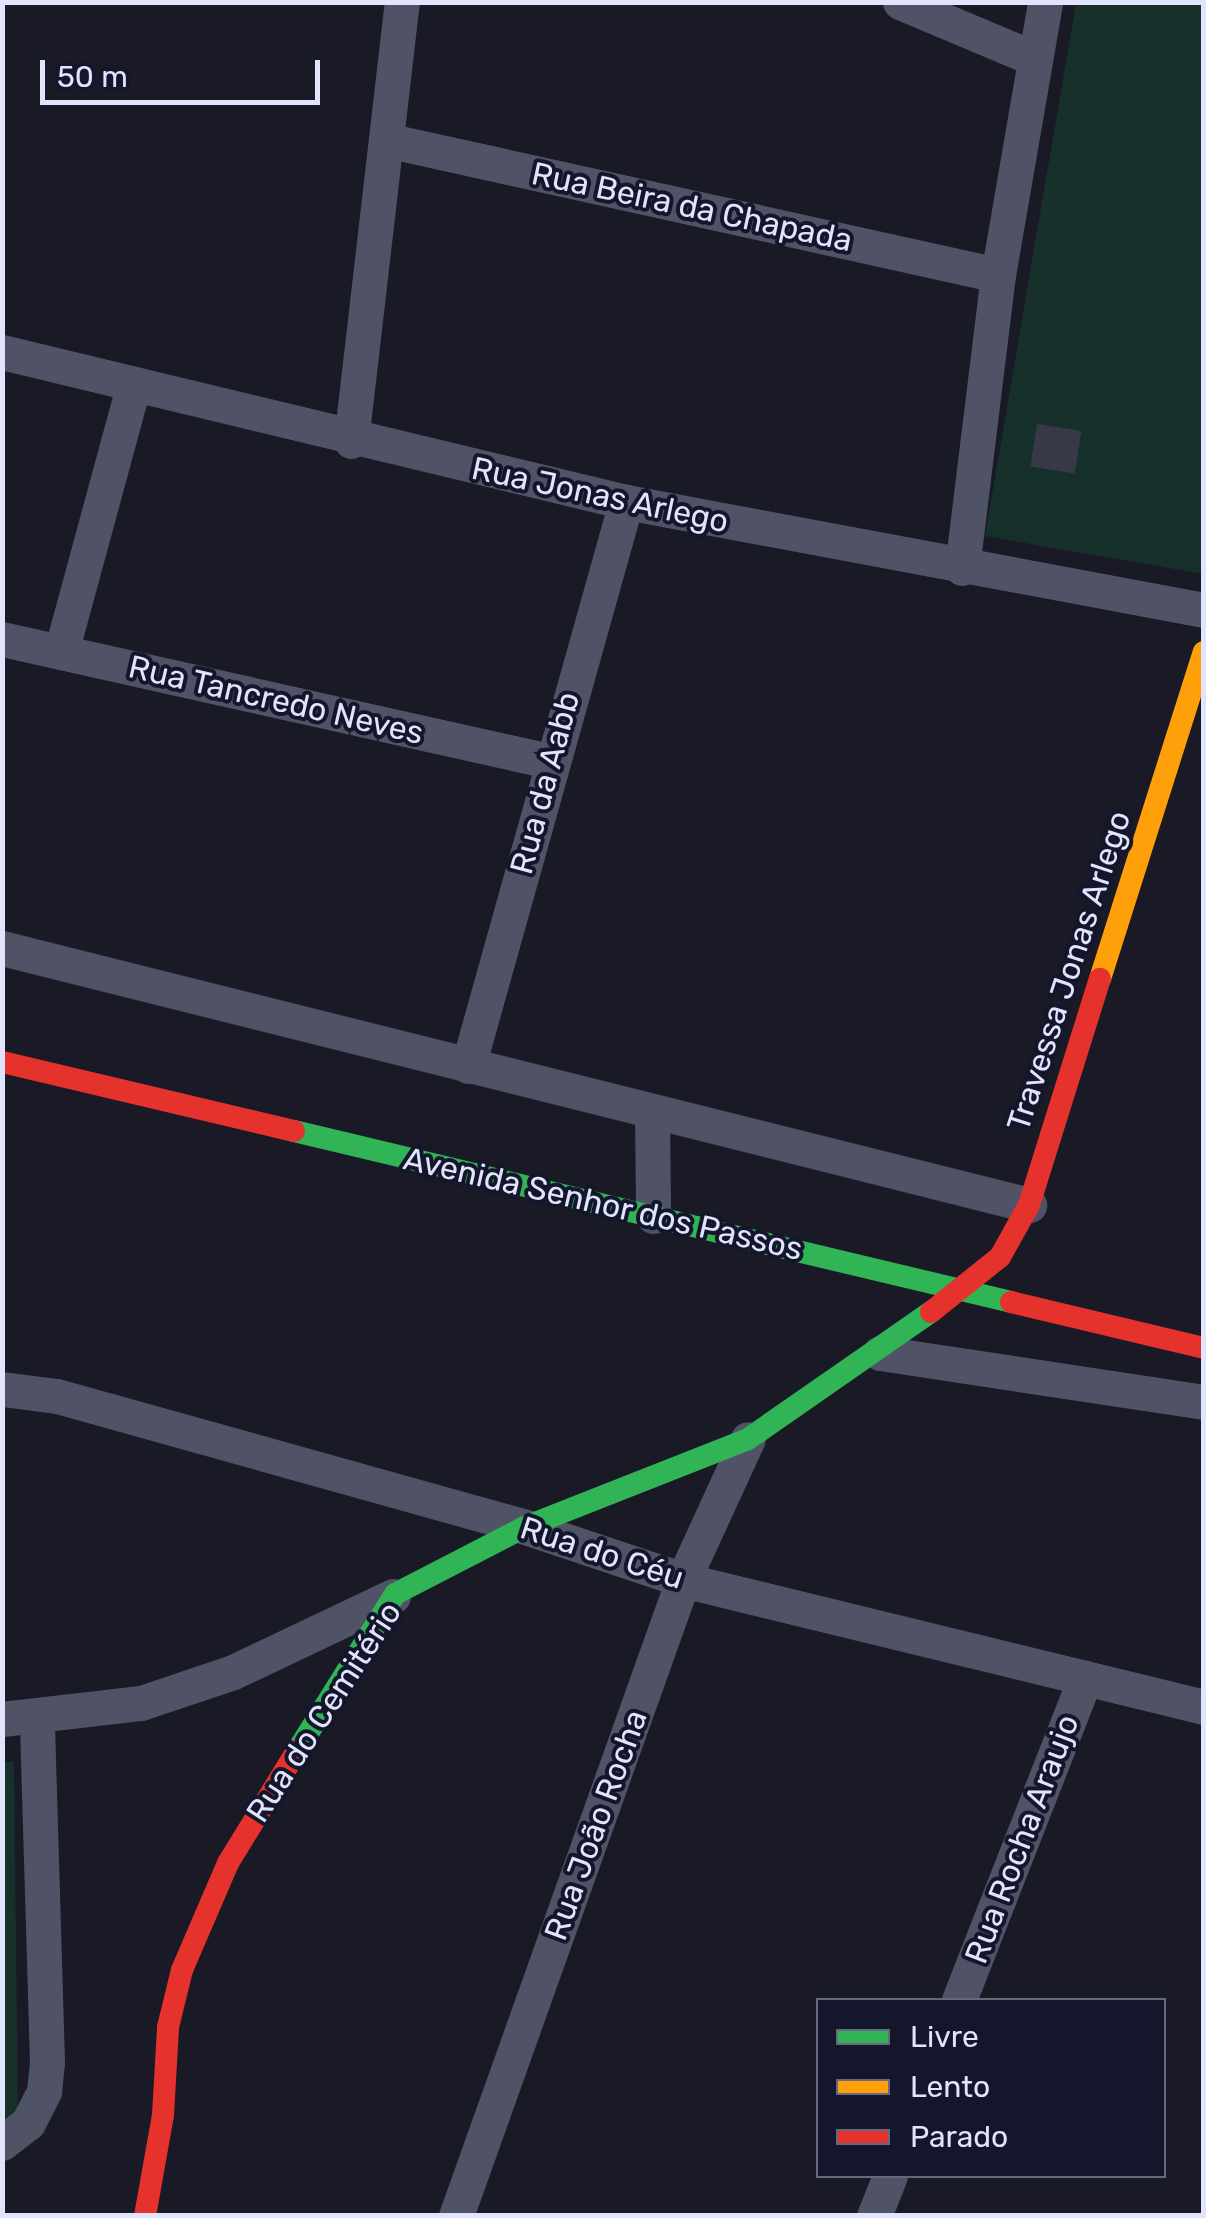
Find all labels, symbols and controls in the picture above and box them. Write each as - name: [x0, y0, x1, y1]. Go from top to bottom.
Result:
- scale bar: [45, 40, 325, 102]
- text: 50 m: [57, 59, 128, 95]
- street label: Rua Beira da Chapada: [528, 154, 856, 260]
- street label: Rua Jonas Arlego: [468, 449, 732, 541]
- street label: Rua Tancredo Neves: [125, 647, 427, 753]
- street label: Rua da Aabb: [502, 687, 588, 879]
- street label: Travessa Jonas Arlego: [999, 806, 1139, 1136]
- street label: Avenida Senhor dos Passos: [399, 1139, 807, 1269]
- street label: Rua do Céu: [515, 1509, 689, 1597]
- street label: Rua do Cemitério: [238, 1595, 410, 1829]
- street label: Rua João Rocha: [537, 1705, 655, 1945]
- street label: Rua Rocha Araujo: [957, 1709, 1087, 1969]
- legend: [816, 1998, 1166, 2178]
- text: Livre: [910, 2019, 979, 2055]
- text: Lento: [910, 2069, 990, 2105]
- text: Parado: [910, 2119, 1008, 2155]

